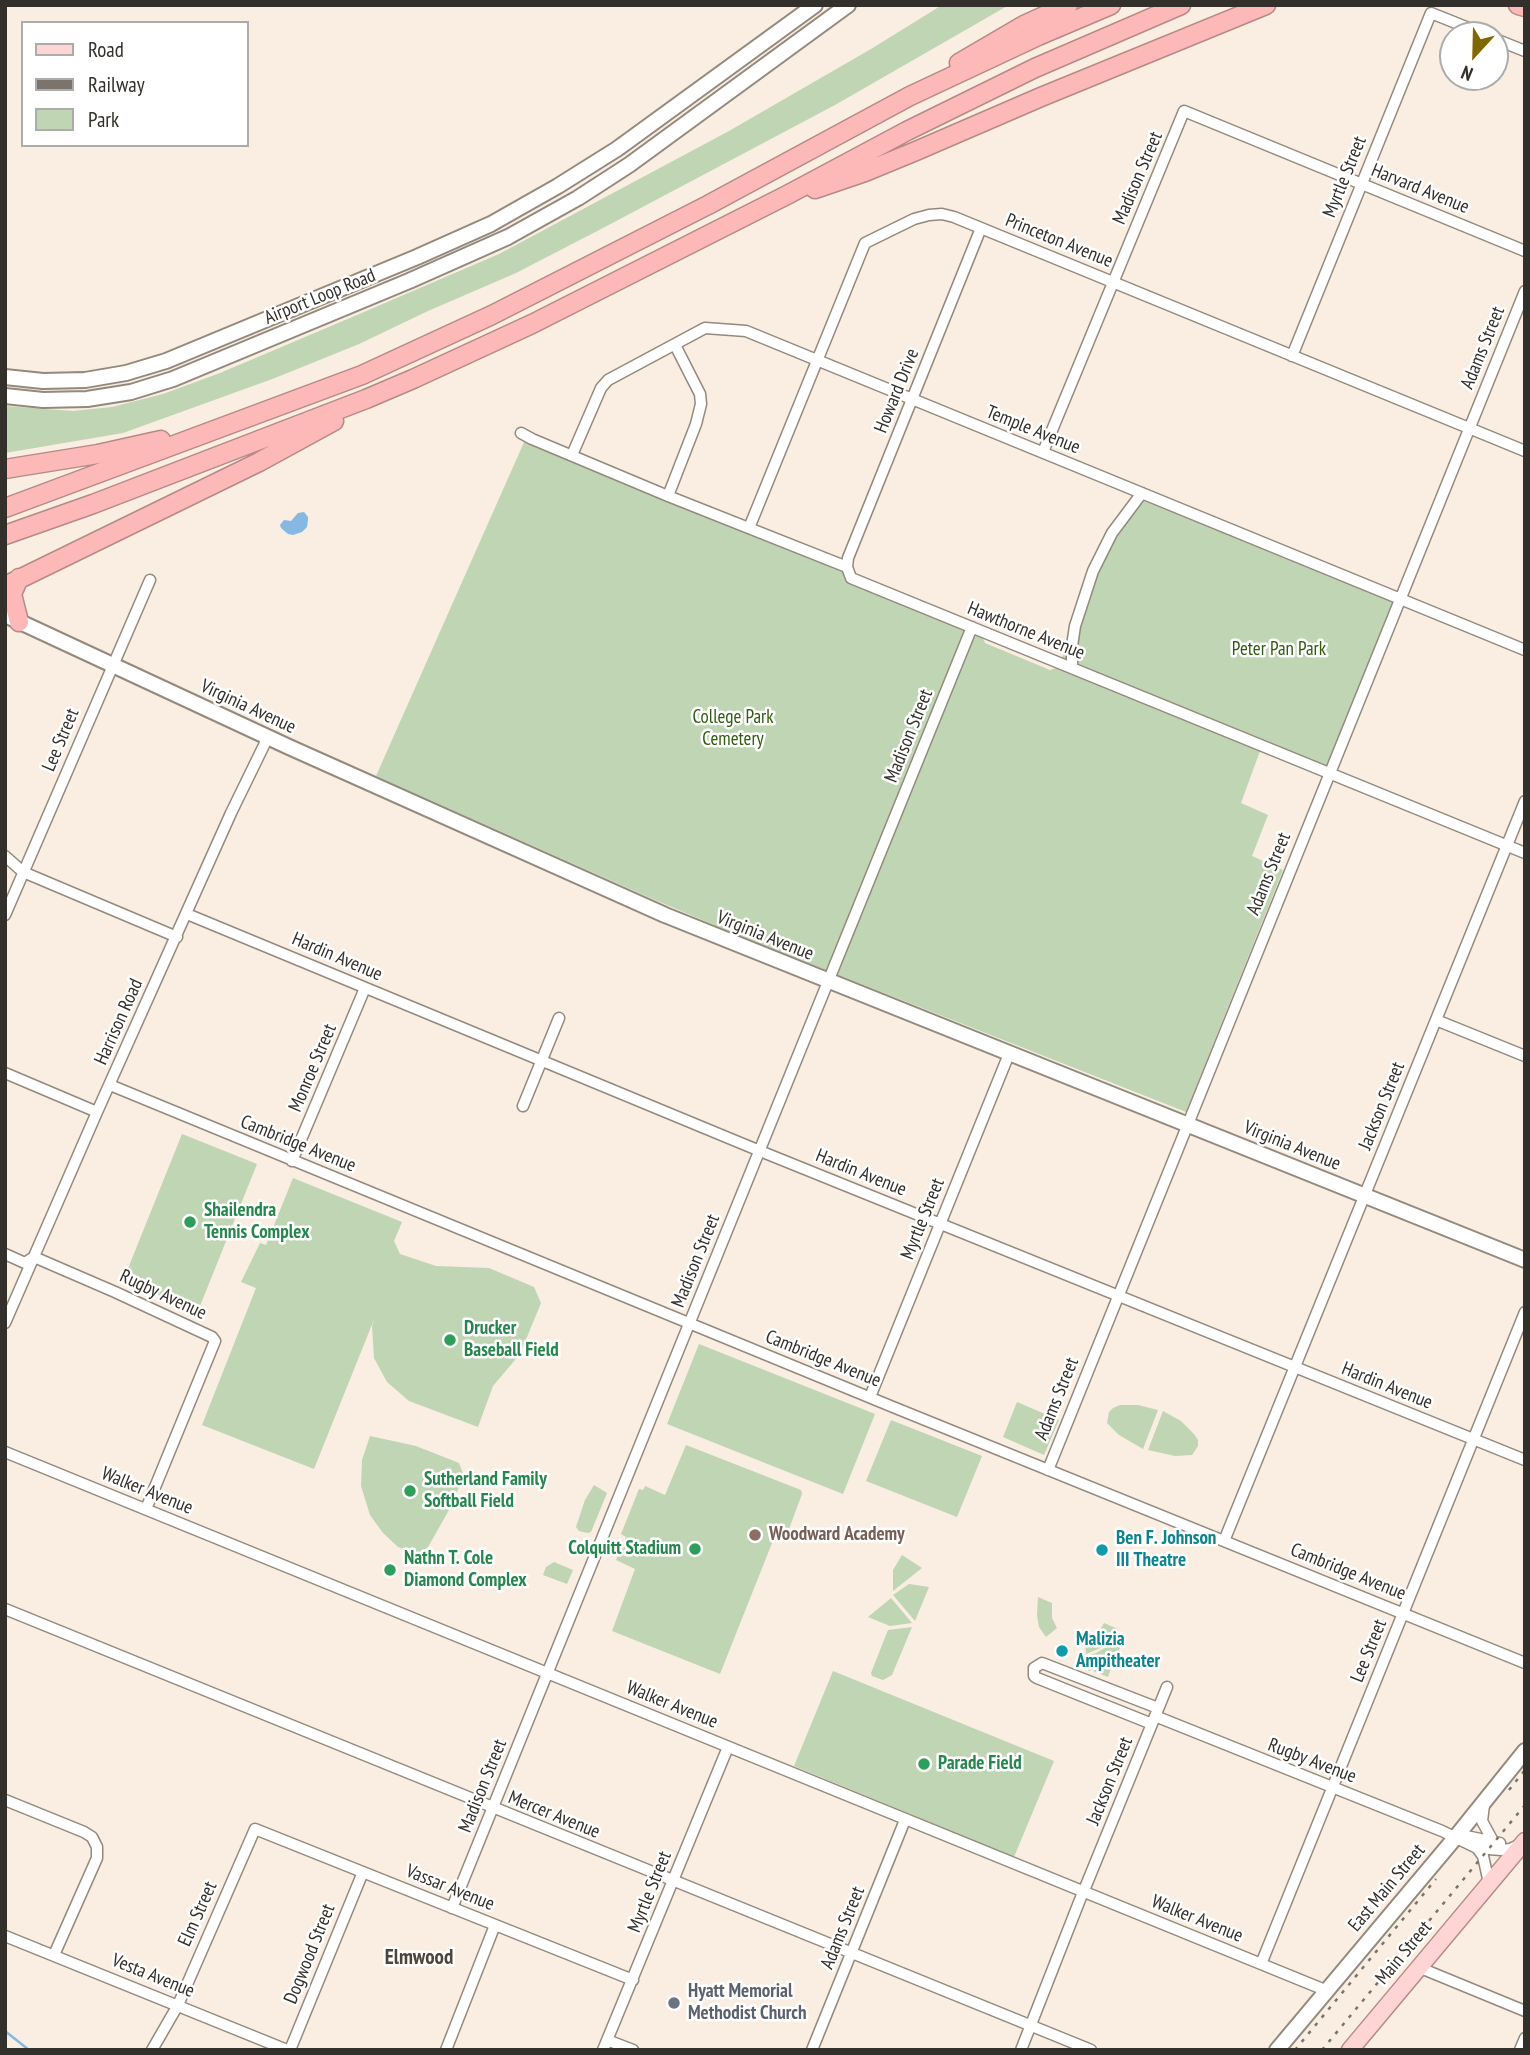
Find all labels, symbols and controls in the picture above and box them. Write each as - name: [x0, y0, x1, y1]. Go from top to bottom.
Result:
- legend: [21, 21, 248, 147]
- north arrow: [1439, 21, 1509, 91]
- text: Road: [88, 36, 124, 63]
- text: N: [1458, 61, 1476, 87]
- text: Railway: [88, 71, 145, 98]
- text: Park: [88, 106, 119, 133]
- street label: Madison Street: [1108, 128, 1168, 228]
- street label: Myrtle Street: [1318, 133, 1372, 221]
- street label: Harvard Avenue: [1368, 159, 1472, 219]
- street label: Princeton Avenue: [1002, 209, 1116, 273]
- street label: Airport Loop Road: [261, 264, 379, 330]
- street label: Adams Street: [1456, 303, 1510, 393]
- street label: Howard Drive: [870, 345, 924, 437]
- street label: Temple Avenue: [983, 401, 1083, 459]
- street label: Hawthorne Avenue: [964, 597, 1088, 665]
- park label: Peter Pan Park: [1232, 639, 1326, 661]
- street label: Virginia Avenue: [197, 675, 299, 739]
- street label: Madison Street: [880, 686, 938, 786]
- street label: Lee Street: [38, 705, 84, 775]
- park label: College Park Cemetery: [692, 707, 774, 751]
- street label: Adams Street: [1242, 829, 1296, 919]
- street label: Virginia Avenue: [713, 906, 817, 966]
- street label: Hardin Avenue: [288, 928, 386, 986]
- street label: Harrison Road: [90, 975, 148, 1069]
- street label: Monroe Street: [284, 1021, 342, 1115]
- street label: Jackson Street: [1354, 1059, 1410, 1153]
- street label: Cambridge Avenue: [237, 1111, 359, 1177]
- street label: Virginia Avenue: [1240, 1116, 1344, 1176]
- street label: Hardin Avenue: [812, 1144, 910, 1202]
- street label: Myrtle Street: [896, 1175, 950, 1263]
- place label: Shailendra Tennis Complex: [204, 1200, 309, 1244]
- street label: Madison Street: [667, 1211, 725, 1311]
- marker: Shailendra Tennis Complex: [182, 1214, 198, 1230]
- street label: Rugby Avenue: [116, 1265, 210, 1325]
- place label: Drucker Baseball Field: [464, 1318, 559, 1362]
- street label: Cambridge Avenue: [762, 1326, 884, 1392]
- marker: Drucker Baseball Field: [442, 1332, 458, 1348]
- street label: Adams Street: [1030, 1354, 1084, 1444]
- street label: Hardin Avenue: [1338, 1357, 1436, 1415]
- street label: Walker Avenue: [98, 1462, 196, 1520]
- place label: Sutherland Family Softball Field: [424, 1469, 547, 1513]
- marker: Sutherland Family Softball Field: [402, 1483, 418, 1499]
- place label: Woodward Academy: [769, 1524, 905, 1546]
- marker: Woodward Academy: [747, 1527, 763, 1543]
- place label: Ben F. Johnson III Theatre: [1116, 1528, 1216, 1572]
- place label: Colquitt Stadium: [568, 1538, 681, 1560]
- street label: Cambridge Avenue: [1287, 1539, 1409, 1605]
- marker: Colquitt Stadium: [687, 1541, 703, 1557]
- marker: Ben F. Johnson III Theatre: [1094, 1542, 1110, 1558]
- place label: Nathn T. Cole Diamond Complex: [404, 1548, 527, 1592]
- marker: Nathn T. Cole Diamond Complex: [382, 1562, 398, 1578]
- street label: Lee Street: [1346, 1616, 1392, 1686]
- place label: Malizia Ampitheater: [1076, 1629, 1160, 1673]
- marker: Malizia Ampitheater: [1054, 1643, 1070, 1659]
- street label: Walker Avenue: [623, 1676, 721, 1734]
- street label: Jackson Street: [1082, 1734, 1138, 1828]
- street label: Rugby Avenue: [1265, 1734, 1359, 1788]
- street label: Madison Street: [454, 1736, 512, 1836]
- place label: Parade Field: [938, 1753, 1022, 1775]
- marker: Parade Field: [916, 1756, 932, 1772]
- street label: Mercer Avenue: [505, 1786, 603, 1844]
- street label: East Main Street: [1344, 1840, 1430, 1936]
- street label: Myrtle Street: [623, 1848, 677, 1936]
- street label: Vassar Avenue: [402, 1860, 498, 1916]
- street label: Elm Street: [174, 1878, 222, 1950]
- street label: Adams Street: [816, 1883, 870, 1973]
- street label: Walker Avenue: [1148, 1890, 1246, 1948]
- street label: Dogwood Street: [280, 1901, 340, 2007]
- street label: Main Street: [1371, 1917, 1437, 1989]
- district label: Elmwood: [385, 1945, 453, 1971]
- street label: Vesta Avenue: [108, 1949, 198, 2003]
- place label: Hyatt Memorial Methodist Church: [688, 1981, 807, 2025]
- marker: Hyatt Memorial Methodist Church: [666, 1995, 682, 2011]

